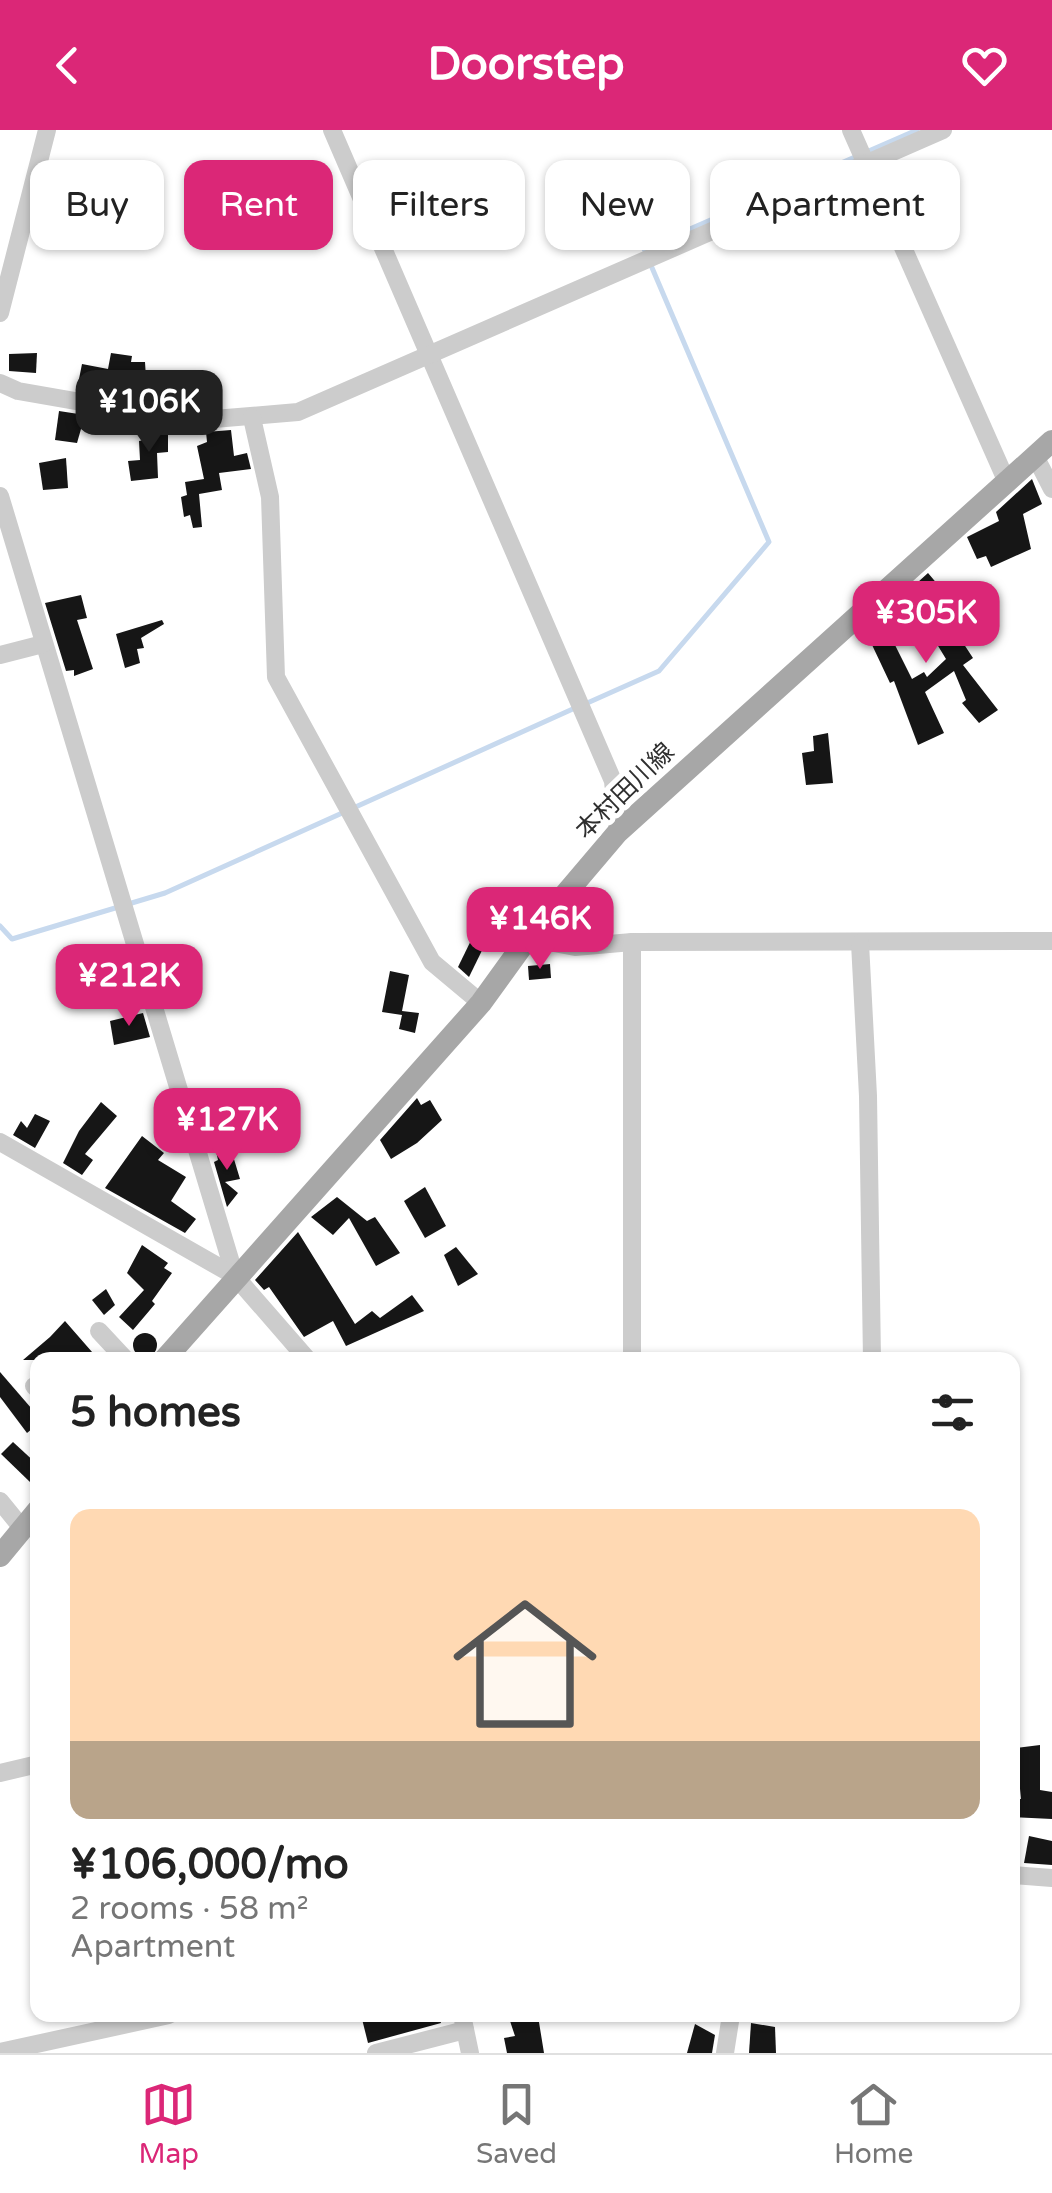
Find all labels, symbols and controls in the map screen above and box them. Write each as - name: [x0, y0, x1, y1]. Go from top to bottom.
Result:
- icon: back: [40, 38, 95, 93]
- text: Doorstep: [427, 38, 625, 92]
- icon: heart: [957, 38, 1012, 93]
- chip: Buy: [30, 160, 164, 250]
- chip: Rent: [184, 160, 333, 250]
- chip: Filters: [353, 160, 525, 250]
- chip: New: [545, 160, 690, 250]
- chip: Apartment: [710, 160, 960, 250]
- pin: ¥106K: [79, 370, 219, 455]
- text: ¥106K: [98, 383, 200, 421]
- pin: ¥305K: [856, 581, 996, 666]
- text: ¥305K: [875, 594, 977, 632]
- street label: 本村田川線: [570, 737, 680, 845]
- pin: ¥146K: [470, 887, 610, 972]
- text: ¥146K: [489, 900, 591, 938]
- pin: ¥212K: [59, 944, 199, 1029]
- text: ¥212K: [78, 957, 180, 995]
- pin: ¥127K: [157, 1088, 297, 1173]
- text: ¥127K: [176, 1101, 278, 1139]
- icon: filters: [925, 1385, 980, 1440]
- text: 5 homes: [70, 1387, 241, 1438]
- icon: home: [435, 1574, 615, 1754]
- text: ¥106,000/mo: [70, 1839, 349, 1890]
- text: 2 rooms · 58 m²: [70, 1890, 309, 1928]
- text: Apartment: [70, 1928, 235, 1966]
- tab: Map: [139, 2077, 199, 2171]
- tab: Saved: [476, 2077, 557, 2171]
- tab: Home: [834, 2077, 913, 2171]

